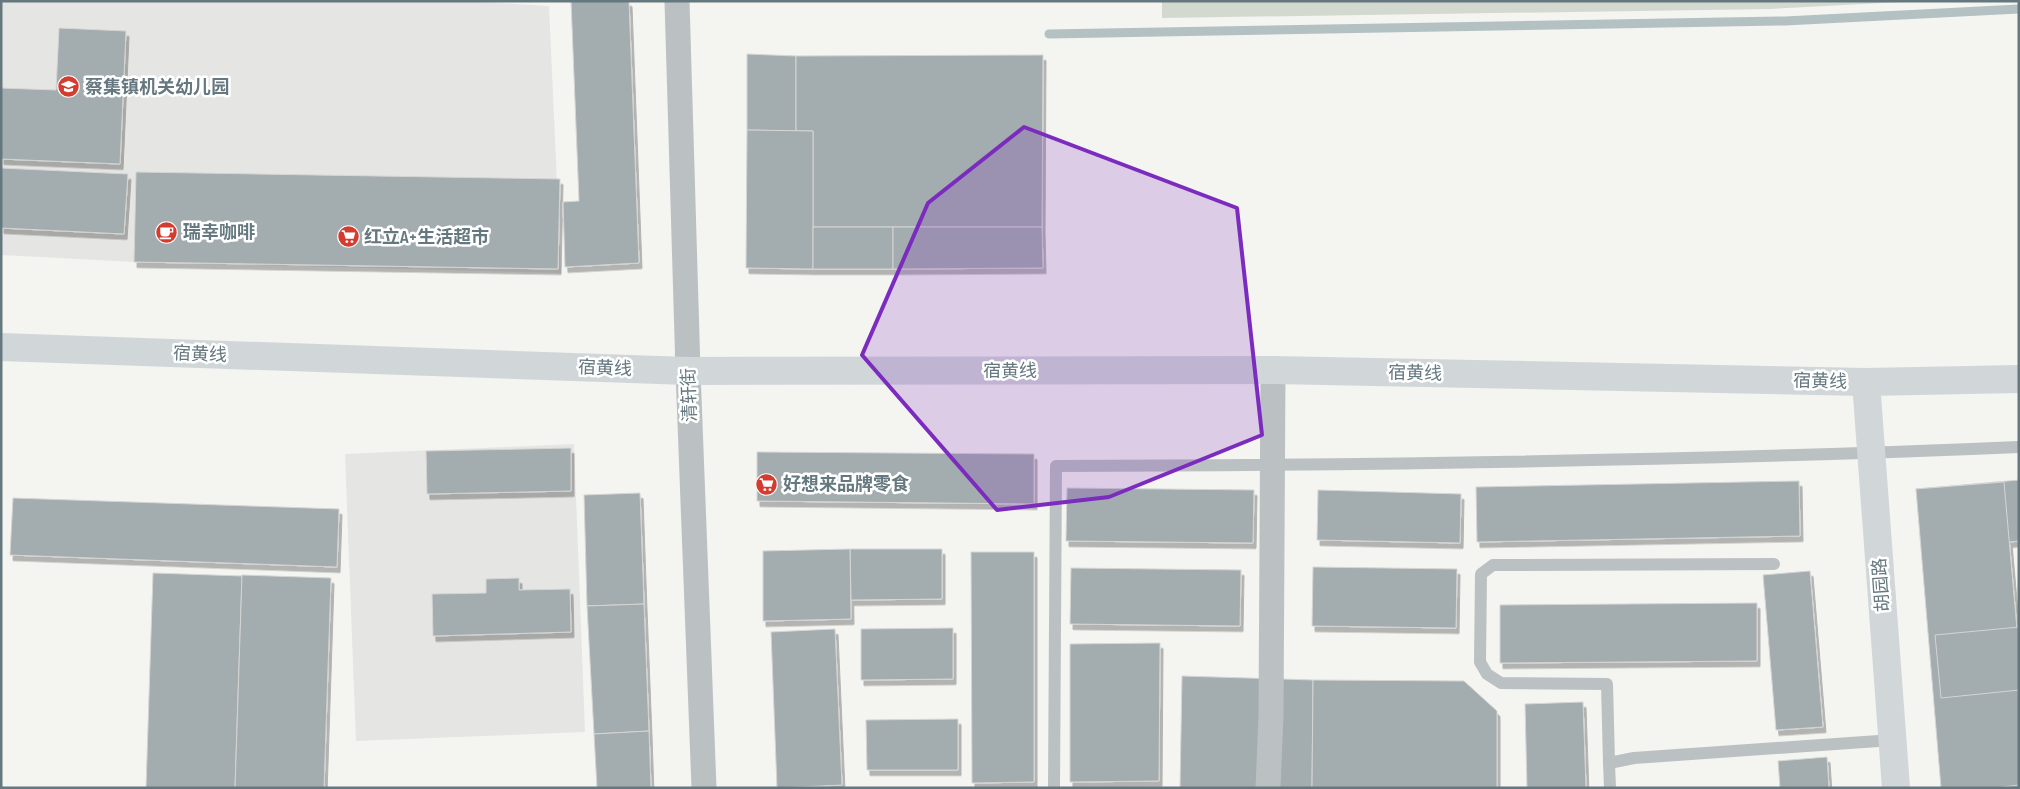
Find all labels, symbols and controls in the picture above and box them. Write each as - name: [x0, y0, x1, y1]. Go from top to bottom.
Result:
- school or university icon: 蔡集镇机关幼儿园: [57, 75, 81, 99]
- place label: 蔡集镇机关幼儿园: [85, 77, 229, 98]
- cafe icon: 瑞幸咖啡: [155, 220, 179, 244]
- place label: 瑞幸咖啡: [183, 222, 255, 243]
- supermarket icon: 红立A+生活超市: [336, 225, 360, 249]
- place label: 红立A+生活超市: [364, 227, 489, 248]
- street label: 宿黄线: [173, 343, 227, 366]
- street label: 宿黄线: [578, 357, 632, 380]
- street label: 宿黄线: [983, 361, 1037, 382]
- street label: 宿黄线: [1388, 363, 1442, 384]
- street label: 清轩街: [678, 368, 701, 422]
- street label: 宿黄线: [1793, 371, 1847, 392]
- supermarket icon: 好想来品牌零食: [755, 472, 779, 496]
- place label: 好想来品牌零食: [783, 474, 909, 495]
- street label: 胡园路: [1869, 557, 1894, 613]

